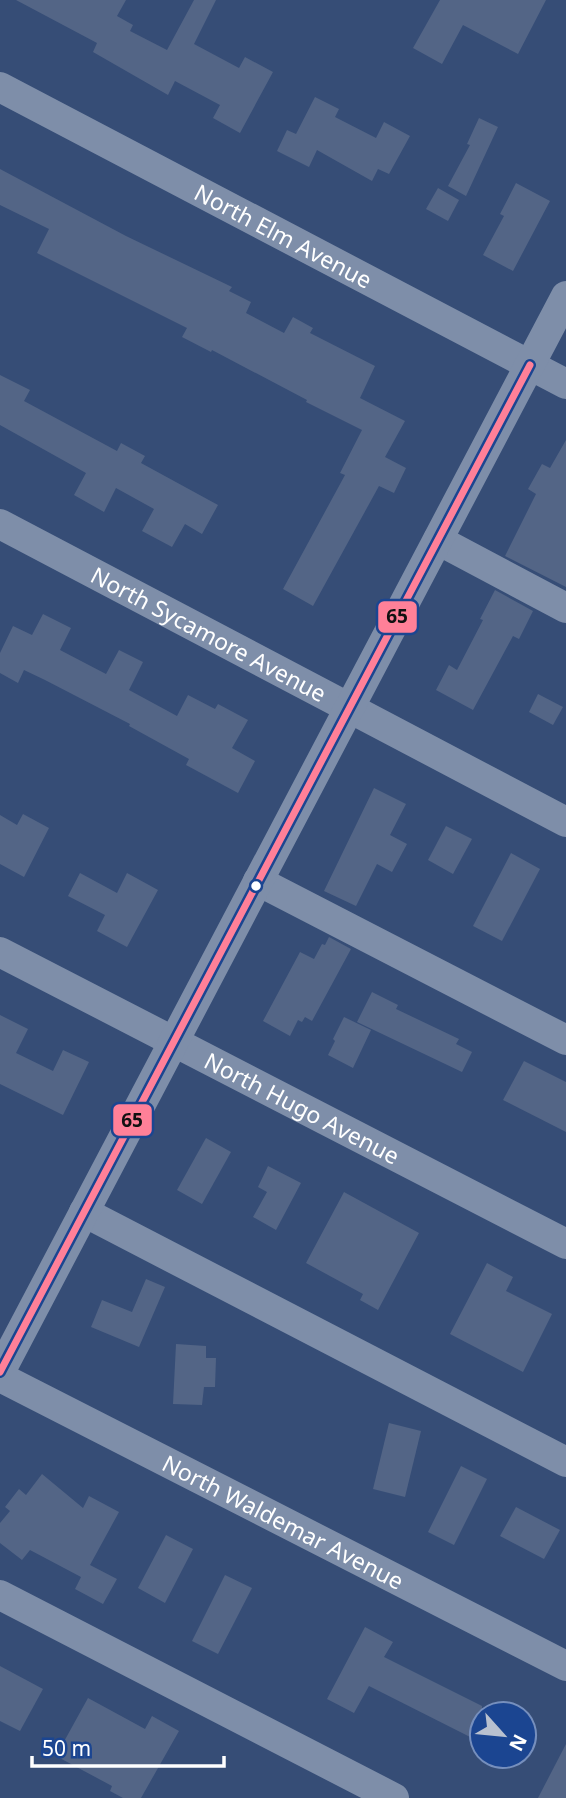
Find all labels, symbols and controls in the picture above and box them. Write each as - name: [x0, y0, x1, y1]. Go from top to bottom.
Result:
- street label: North Elm Avenue: [189, 176, 378, 295]
- street label: North Sycamore Avenue: [85, 559, 332, 709]
- line badge: 65: [377, 600, 418, 634]
- text: 65: [386, 603, 408, 629]
- unlabelled marker: [249, 879, 263, 893]
- street label: North Hugo Avenue: [199, 1044, 405, 1172]
- line badge: 65: [112, 1103, 153, 1137]
- text: 65: [121, 1107, 143, 1133]
- street label: North Waldemar Avenue: [157, 1447, 409, 1597]
- north arrow: [468, 1700, 538, 1770]
- scale bar: [32, 1724, 224, 1768]
- text: N: [503, 1730, 533, 1756]
- text: 50 m: [42, 1734, 91, 1762]

